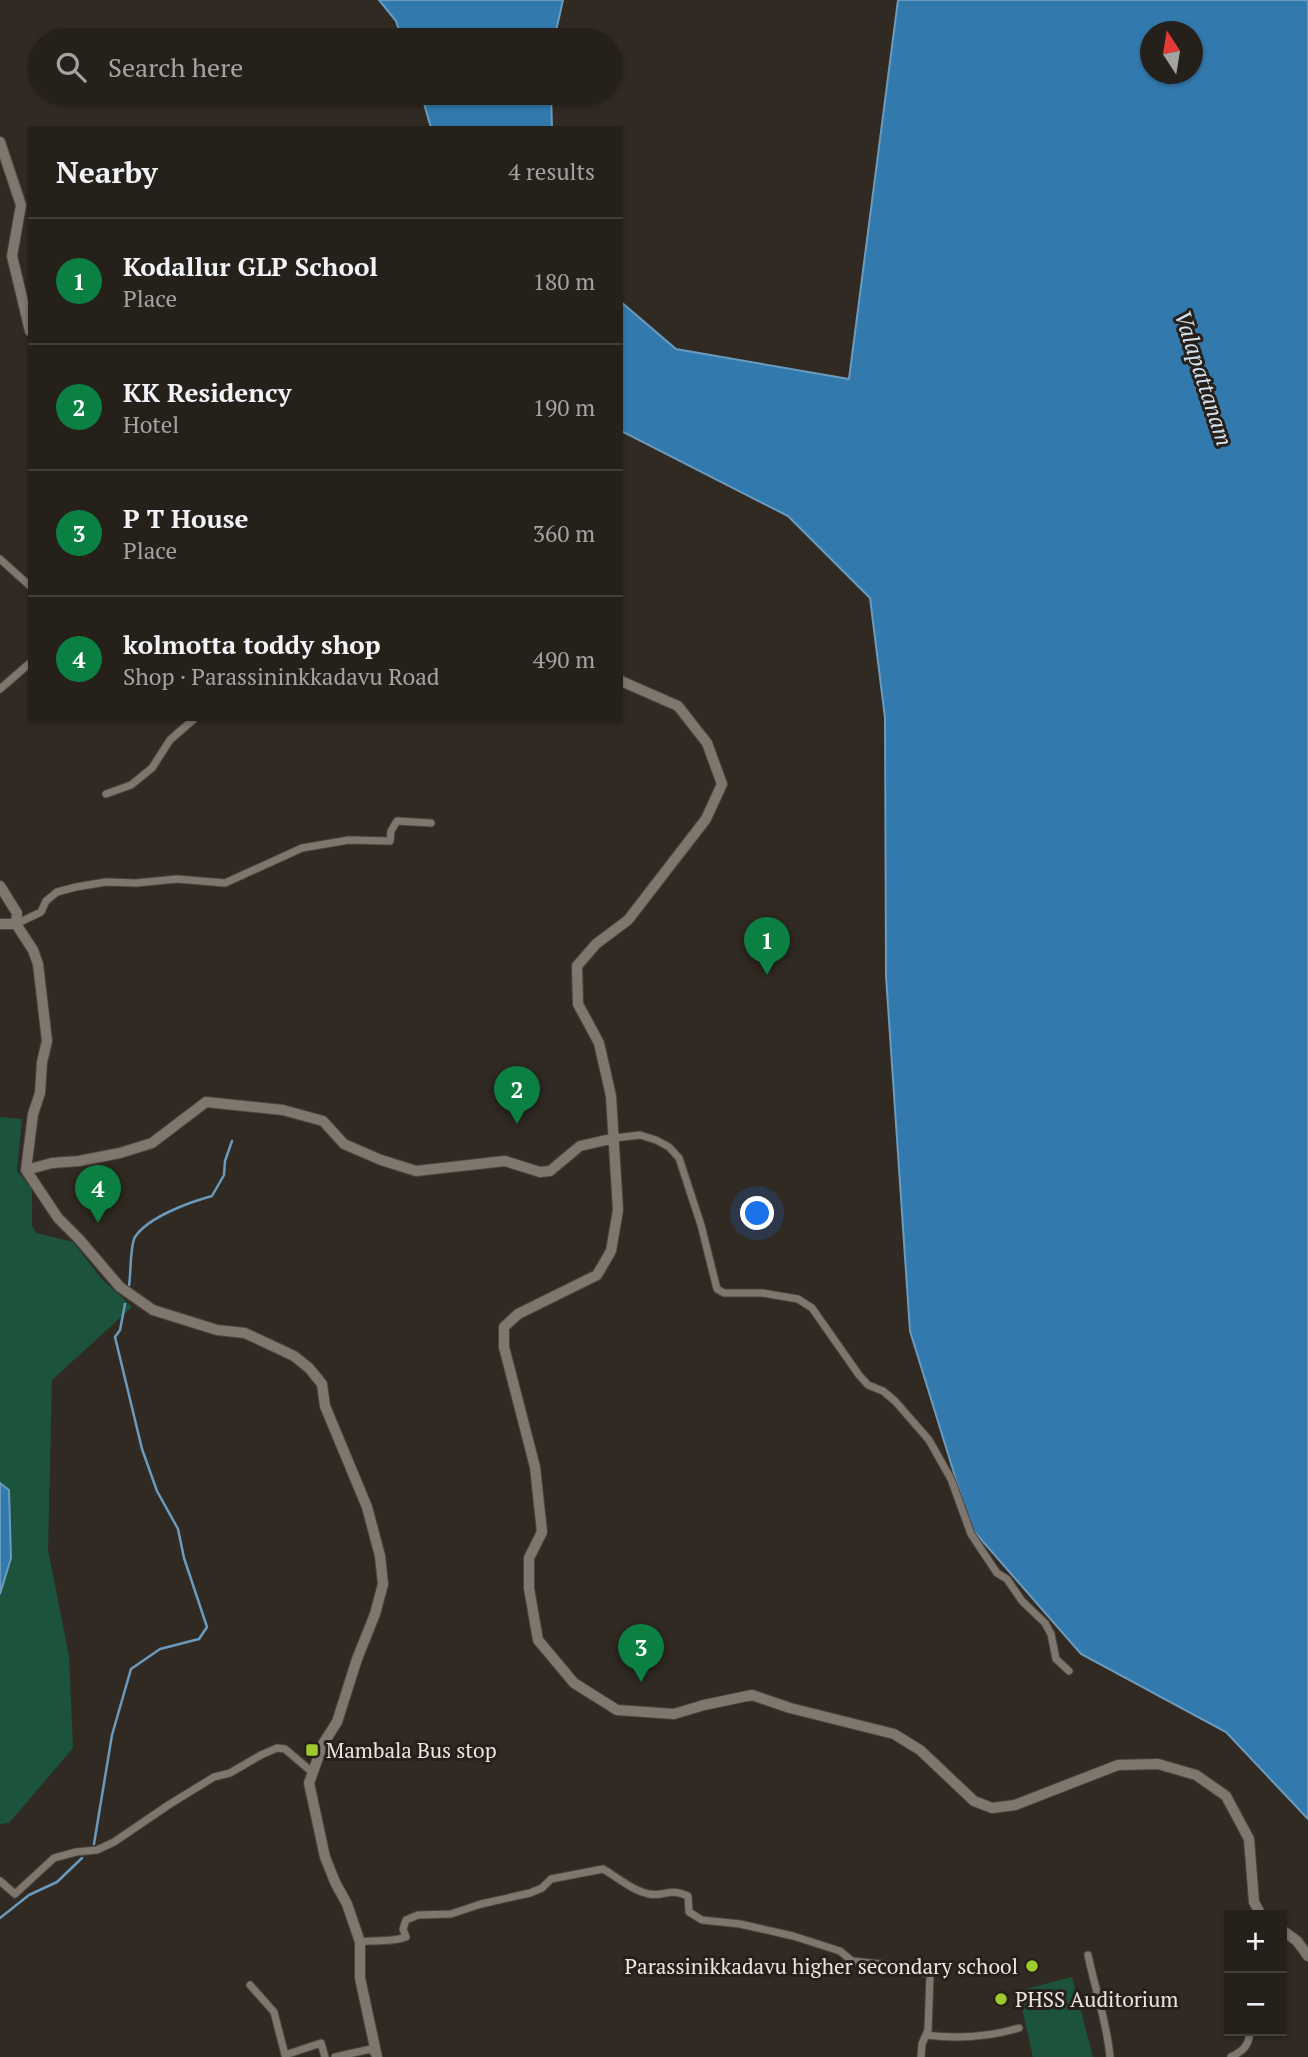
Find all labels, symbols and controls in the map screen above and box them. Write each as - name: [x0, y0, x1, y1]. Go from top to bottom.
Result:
- north arrow: [1140, 21, 1203, 84]
- search box: [28, 28, 623, 105]
- icon: search: [52, 48, 90, 86]
- text: Search here: [108, 50, 243, 84]
- text: Nearby: [56, 152, 158, 192]
- text: 4 results: [508, 156, 595, 187]
- text: Kodallur GLP School: [123, 249, 378, 283]
- text: 1: [73, 266, 86, 297]
- text: 180 m: [533, 266, 595, 297]
- text: Place: [123, 283, 177, 314]
- water label: Valapattanam: [1167, 306, 1241, 450]
- text: KK Residency: [123, 375, 291, 409]
- text: 2: [73, 392, 86, 423]
- text: 190 m: [533, 392, 595, 423]
- text: Hotel: [123, 409, 179, 440]
- text: P T House: [123, 501, 248, 535]
- text: 3: [73, 518, 86, 549]
- text: 360 m: [533, 518, 595, 549]
- text: Place: [123, 535, 177, 566]
- text: kolmotta toddy shop: [123, 627, 381, 661]
- text: 4: [73, 644, 86, 675]
- text: 490 m: [533, 644, 595, 675]
- text: Shop · Parassininkkadavu Road: [123, 661, 440, 692]
- pin: 1: [744, 917, 790, 975]
- pin: 2: [494, 1066, 540, 1124]
- pin: 4: [75, 1165, 121, 1223]
- your location: [740, 1196, 774, 1230]
- pin: 3: [618, 1624, 664, 1682]
- place label: Mambala Bus stop: [326, 1736, 497, 1764]
- marker: Mambala Bus stop: [304, 1742, 320, 1758]
- map controls: [1224, 1910, 1287, 2036]
- button: +: [1224, 1910, 1287, 1973]
- place label: Parassinikkadavu higher secondary school: [625, 1952, 1018, 1980]
- marker: Parassinikkadavu higher secondary school: [1024, 1958, 1040, 1974]
- button: −: [1224, 1973, 1287, 2036]
- place label: PHSS Auditorium: [1015, 1985, 1178, 2013]
- marker: PHSS Auditorium: [993, 1991, 1009, 2007]

